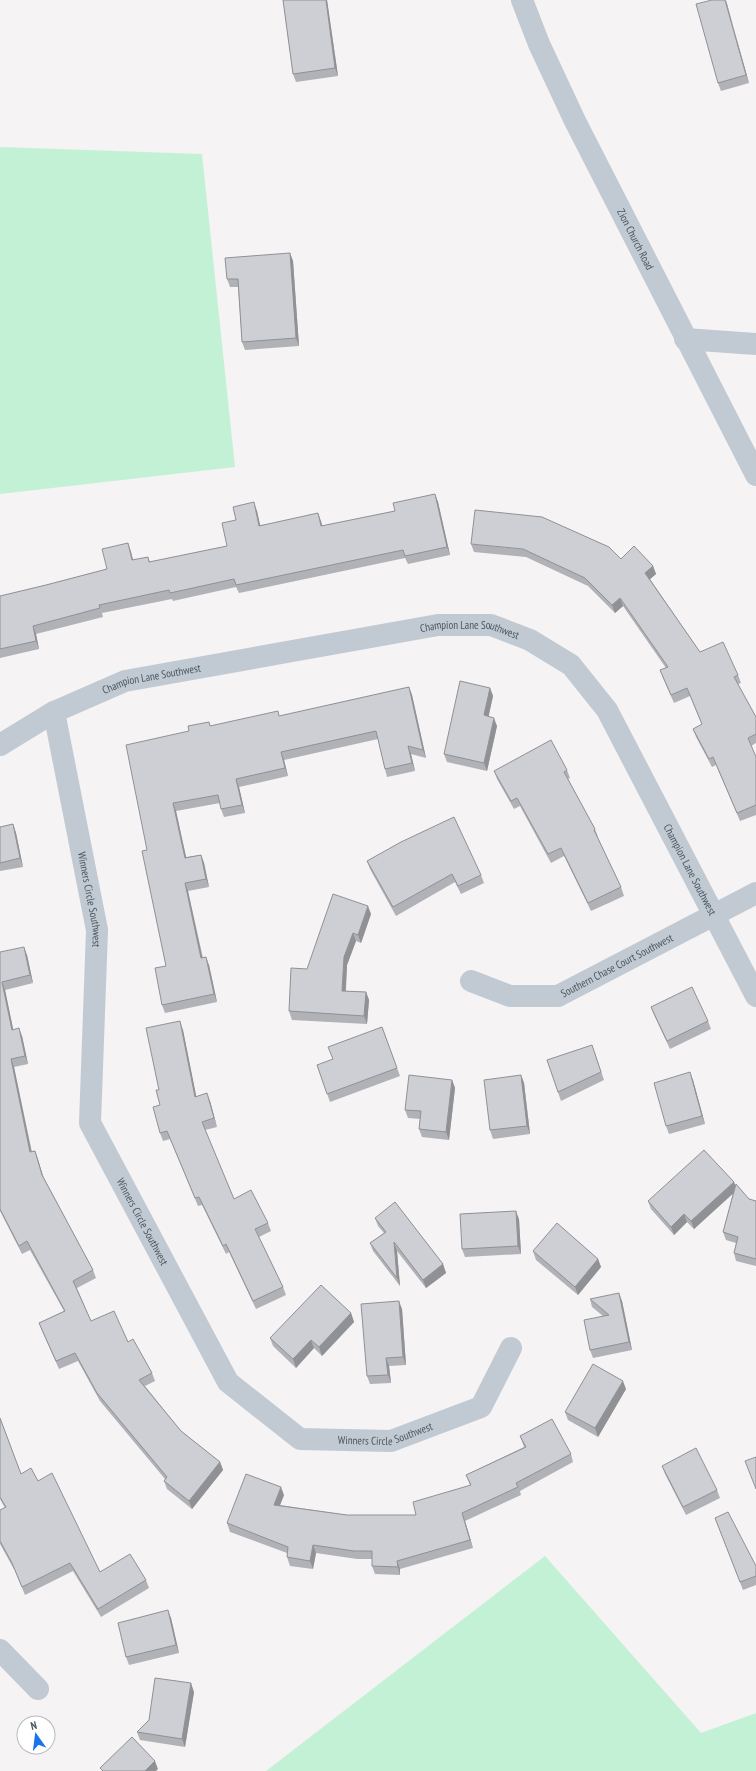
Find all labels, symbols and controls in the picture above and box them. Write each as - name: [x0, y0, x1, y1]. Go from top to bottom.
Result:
- street label: Zion Church Road: [614, 206, 657, 272]
- street label: Champion Lane Southwest: [419, 618, 521, 642]
- street label: Champion Lane Southwest: [100, 661, 202, 697]
- street label: Champion Lane Southwest: [661, 821, 720, 918]
- street label: Winners Circle Southwest: [75, 851, 104, 947]
- street label: Southern Chase Court Southwest: [558, 930, 675, 1000]
- street label: Winners Circle Southwest: [114, 1176, 171, 1268]
- street label: Winners Circle Southwest: [338, 1419, 434, 1448]
- north arrow: [16, 1715, 56, 1755]
- text: N: [29, 1718, 38, 1733]

